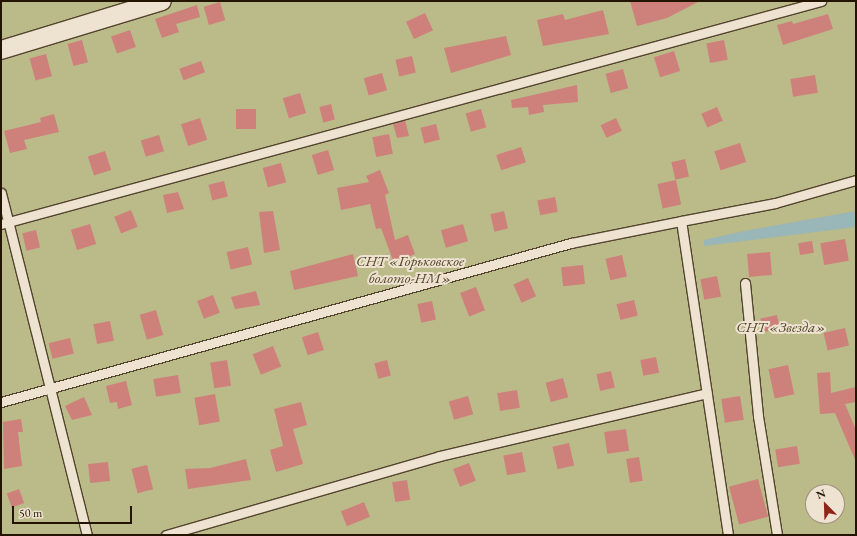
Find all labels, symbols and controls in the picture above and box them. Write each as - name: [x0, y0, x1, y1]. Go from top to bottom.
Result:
- park label: СНТ «Горьковское болото-НМ»: [356, 251, 464, 286]
- park label: СНТ «Звезда»: [736, 318, 826, 336]
- north arrow: [805, 484, 845, 524]
- text: N: [814, 486, 828, 502]
- scale bar: [14, 498, 134, 524]
- text: 50 m: [19, 505, 42, 521]

